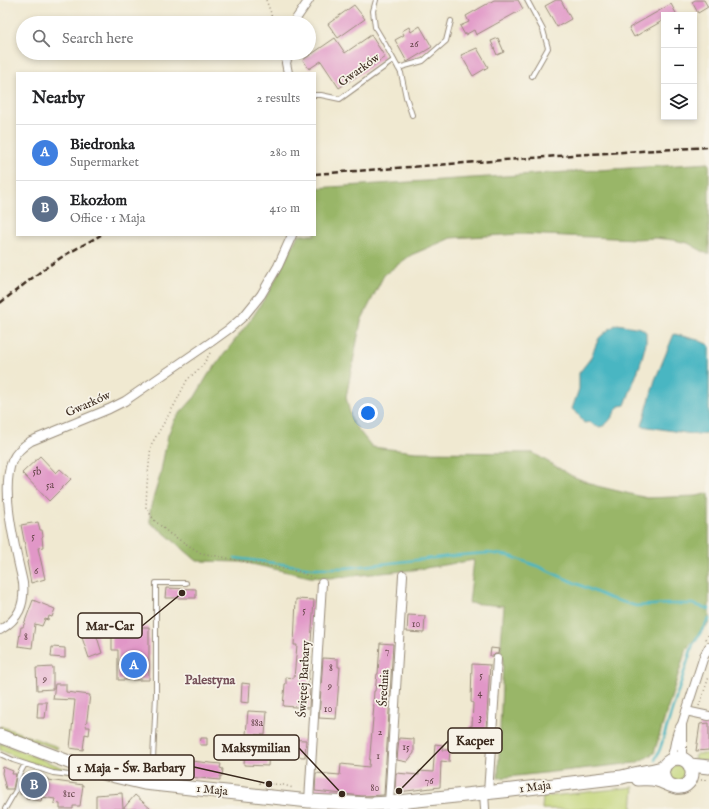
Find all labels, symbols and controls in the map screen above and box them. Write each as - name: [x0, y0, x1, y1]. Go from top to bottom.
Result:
- map controls: [661, 12, 697, 120]
- button: +: [661, 12, 697, 48]
- search box: [16, 16, 316, 60]
- icon: search: [30, 27, 52, 49]
- text: Search here: [62, 29, 133, 48]
- house number: 26: [410, 38, 419, 51]
- button: −: [661, 48, 697, 84]
- street label: Gwarków: [335, 49, 384, 90]
- button: layers: [661, 84, 697, 120]
- text: Nearby: [32, 88, 85, 109]
- text: 2 results: [256, 90, 300, 107]
- text: Biedronka: [70, 135, 135, 154]
- text: A: [41, 144, 49, 161]
- text: 280 m: [270, 144, 300, 161]
- text: Supermarket: [70, 154, 139, 171]
- text: Ekozłom: [70, 191, 127, 210]
- text: B: [41, 200, 49, 217]
- text: 410 m: [270, 200, 300, 217]
- text: Office · 1 Maja: [70, 210, 145, 227]
- street label: Gwarków: [63, 387, 114, 421]
- your location: [358, 403, 378, 423]
- house number: 5b: [33, 465, 41, 478]
- house number: 5a: [46, 479, 55, 492]
- house number: 5: [31, 530, 35, 543]
- house number: 6: [34, 565, 39, 578]
- house number: 5: [302, 604, 306, 617]
- callout: Mar-Car: [78, 613, 142, 638]
- text: Mar-Car: [86, 618, 134, 635]
- house number: 10: [412, 618, 420, 631]
- house number: 8: [24, 631, 28, 644]
- street label: Świętej Barbary: [293, 640, 314, 718]
- house number: 7: [385, 645, 390, 658]
- pin: A: [121, 650, 147, 680]
- house number: 8: [329, 662, 333, 675]
- street label: Średnia: [375, 668, 393, 707]
- house number: 5: [479, 669, 483, 682]
- district label: Palestyna: [185, 672, 236, 689]
- house number: 9: [42, 673, 47, 686]
- house number: 9: [327, 680, 332, 693]
- house number: 4: [478, 687, 483, 700]
- house number: 10: [324, 703, 332, 716]
- house number: 3: [478, 712, 482, 725]
- house number: 88a: [251, 717, 264, 730]
- house number: 2: [378, 726, 383, 739]
- callout: Kacper: [448, 728, 502, 753]
- text: Kacper: [456, 733, 494, 750]
- callout: Maksymilian: [214, 735, 299, 760]
- text: Maksymilian: [222, 740, 291, 757]
- house number: 15: [402, 741, 410, 754]
- house number: 1: [376, 750, 380, 763]
- callout: 1 Maja - Św. Barbary: [69, 755, 194, 780]
- text: 1 Maja - Św. Barbary: [77, 760, 186, 777]
- pin: B: [21, 770, 47, 800]
- house number: 76: [425, 775, 434, 788]
- street label: 1 Maja: [518, 778, 552, 796]
- street label: 1 Maja: [196, 781, 229, 799]
- house number: 80: [371, 782, 379, 795]
- house number: 81c: [63, 788, 75, 801]

